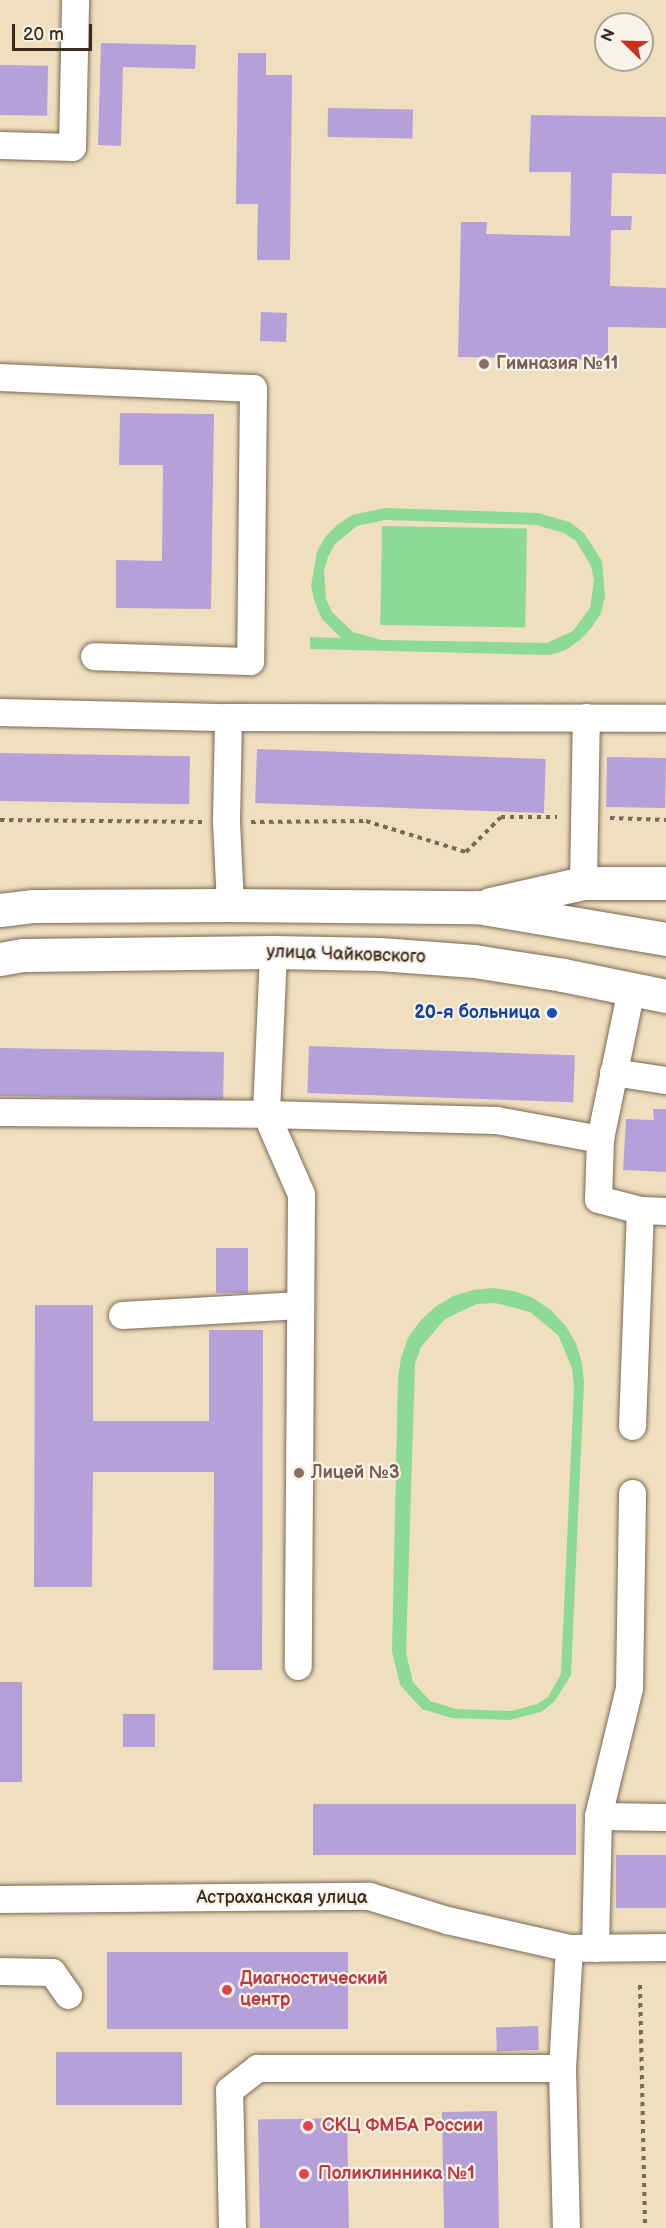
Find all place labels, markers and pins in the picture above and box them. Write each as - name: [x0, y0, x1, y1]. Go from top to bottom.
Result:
- place label: Гимназия №11: [496, 353, 618, 375]
- marker: Гимназия №11: [477, 357, 491, 371]
- place label: 20-я больница: [414, 1002, 540, 1024]
- marker: 20-я больница: [545, 1006, 559, 1020]
- place label: Лицей №3: [311, 1462, 400, 1484]
- marker: Лицей №3: [292, 1466, 306, 1480]
- place label: Диагностический центр: [240, 1969, 388, 2012]
- marker: Диагностический центр: [218, 1981, 236, 1999]
- place label: СКЦ ФМБА России: [322, 2115, 483, 2137]
- marker: СКЦ ФМБА России: [299, 2117, 317, 2135]
- place label: Поликлинника №1: [318, 2163, 475, 2185]
- marker: Поликлинника №1: [295, 2165, 313, 2183]

